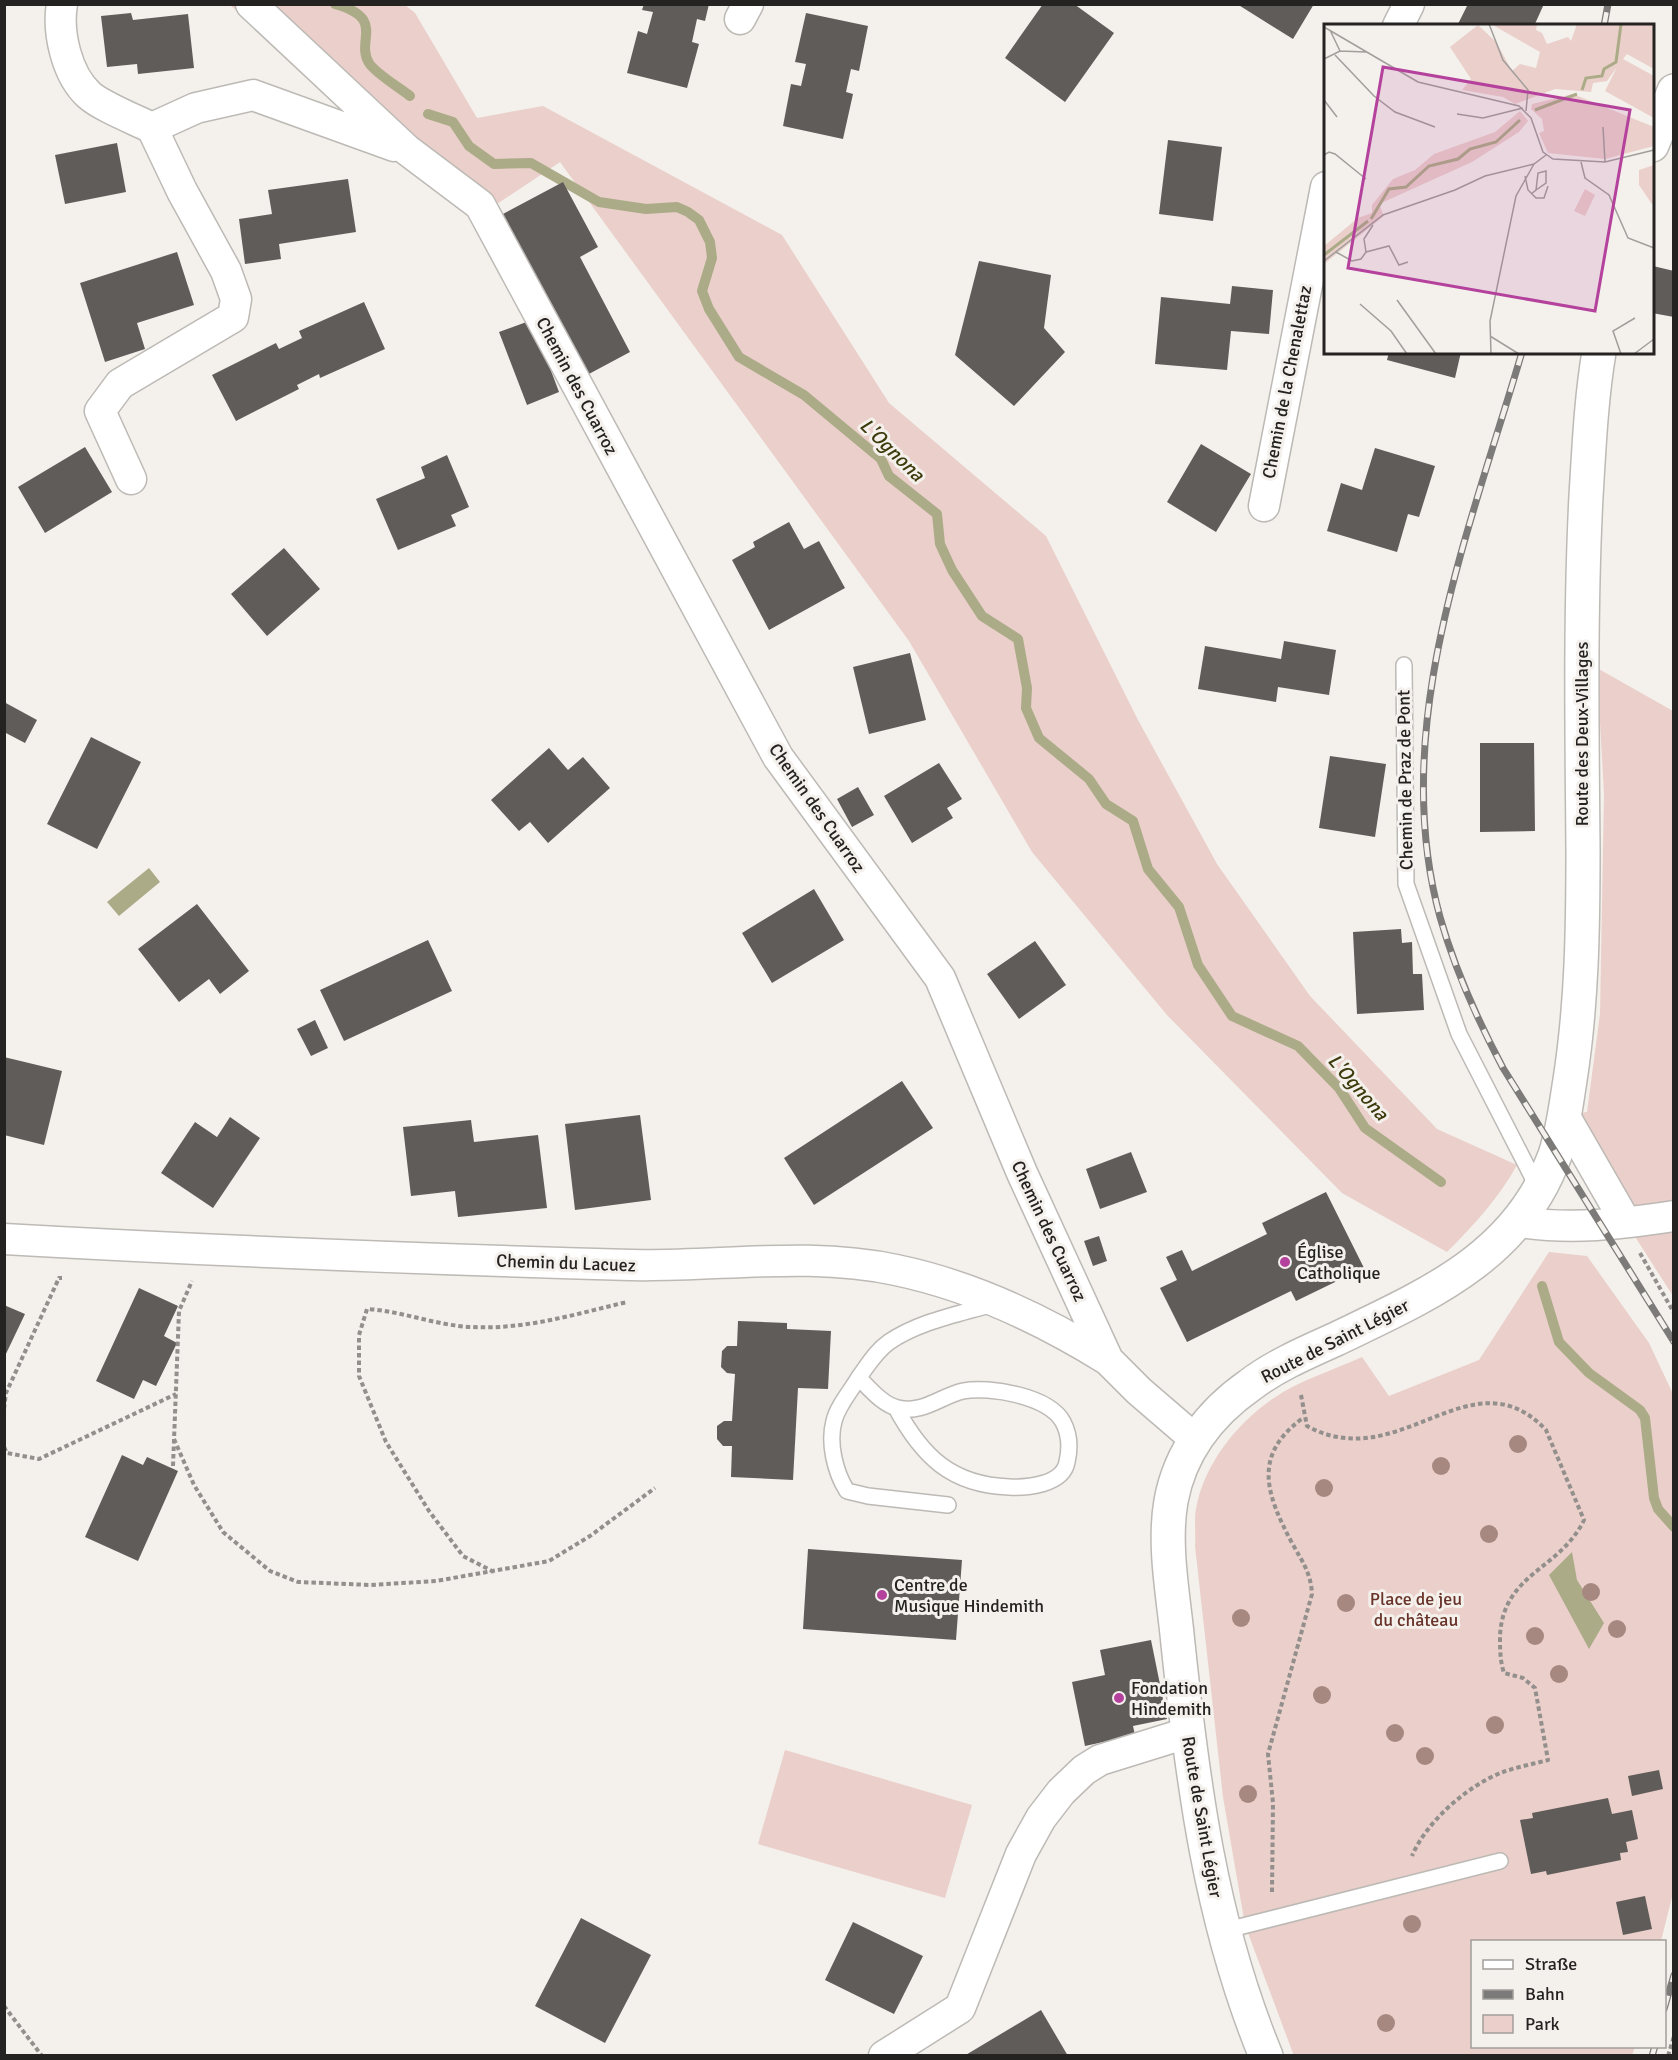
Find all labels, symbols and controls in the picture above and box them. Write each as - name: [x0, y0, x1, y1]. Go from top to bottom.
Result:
- inset map: [1324, 24, 1654, 354]
- street label: Chemin de la Chenalettaz: [1257, 284, 1317, 480]
- street label: Chemin des Cuarroz: [531, 313, 623, 459]
- water label: L'Ognona: [854, 413, 930, 488]
- street label: Route des Deux-Villages: [1571, 642, 1593, 826]
- street label: Chemin de Praz de Pont: [1392, 690, 1418, 870]
- street label: Chemin des Cuarroz: [764, 739, 870, 877]
- water label: L'Ognona: [1322, 1048, 1394, 1126]
- street label: Chemin des Cuarroz: [1007, 1157, 1091, 1305]
- place label: Église Catholique: [1297, 1241, 1381, 1284]
- street label: Chemin du Lacuez: [496, 1250, 636, 1276]
- marker: Église Catholique: [1278, 1255, 1292, 1269]
- street label: Route de Saint Légier: [1257, 1294, 1413, 1388]
- place label: Centre de Musique Hindemith: [894, 1574, 1044, 1617]
- marker: Centre de Musique Hindemith: [875, 1588, 889, 1602]
- park label: Place de jeu du château: [1370, 1588, 1462, 1631]
- place label: Fondation Hindemith: [1131, 1677, 1212, 1720]
- marker: Fondation Hindemith: [1112, 1691, 1126, 1705]
- street label: Route de Saint Légier: [1177, 1735, 1227, 1900]
- legend: [1471, 1940, 1666, 2048]
- text: Straße: [1525, 1953, 1577, 1975]
- text: Bahn: [1525, 1983, 1565, 2005]
- text: Park: [1525, 2013, 1560, 2035]

